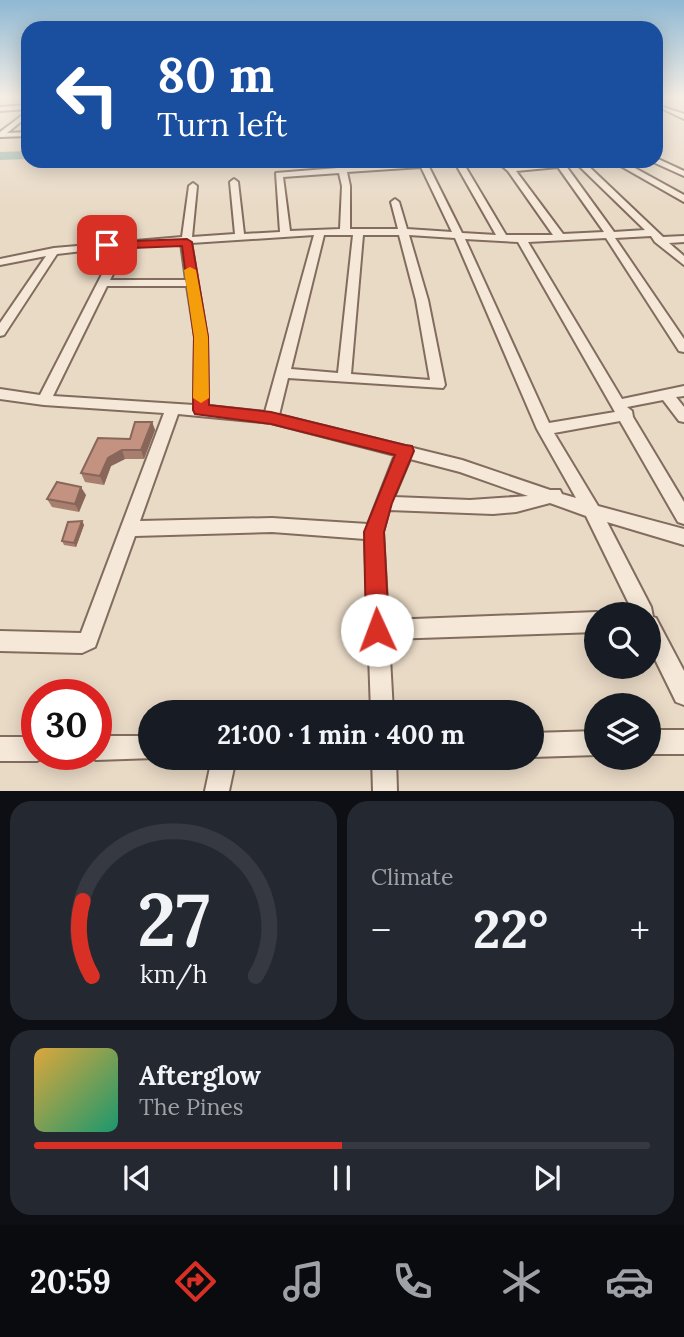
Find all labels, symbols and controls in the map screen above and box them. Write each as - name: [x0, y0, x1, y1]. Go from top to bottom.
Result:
- text: 80 m: [157, 43, 274, 105]
- icon: left: [42, 49, 133, 140]
- text: Turn left: [157, 104, 287, 145]
- pin: [77, 215, 137, 275]
- icon: arrive: [88, 226, 126, 264]
- position arrow: [340, 593, 414, 667]
- map controls: [584, 602, 661, 770]
- button: search: [584, 602, 661, 679]
- speed limit sign: 30: [21, 679, 112, 770]
- button: layers: [584, 693, 661, 770]
- text: 21:00 · 1 min · 400 m: [217, 718, 465, 751]
- text: Climate: [371, 862, 453, 891]
- text: 27: [137, 874, 210, 967]
- text: 22°: [473, 896, 548, 962]
- text: −: [371, 906, 391, 954]
- text: +: [630, 906, 650, 954]
- text: km/h: [140, 958, 207, 990]
- text: Afterglow: [139, 1059, 261, 1092]
- text: The Pines: [139, 1092, 244, 1121]
- icon: previous: [118, 1159, 156, 1197]
- icon: pause: [323, 1159, 361, 1197]
- icon: next: [528, 1159, 566, 1197]
- icon: directions: [171, 1257, 220, 1306]
- icon: music: [279, 1257, 328, 1306]
- icon: phone: [388, 1257, 437, 1306]
- icon: climate: [497, 1257, 546, 1306]
- icon: car: [605, 1257, 654, 1306]
- text: 20:59: [30, 1261, 111, 1302]

